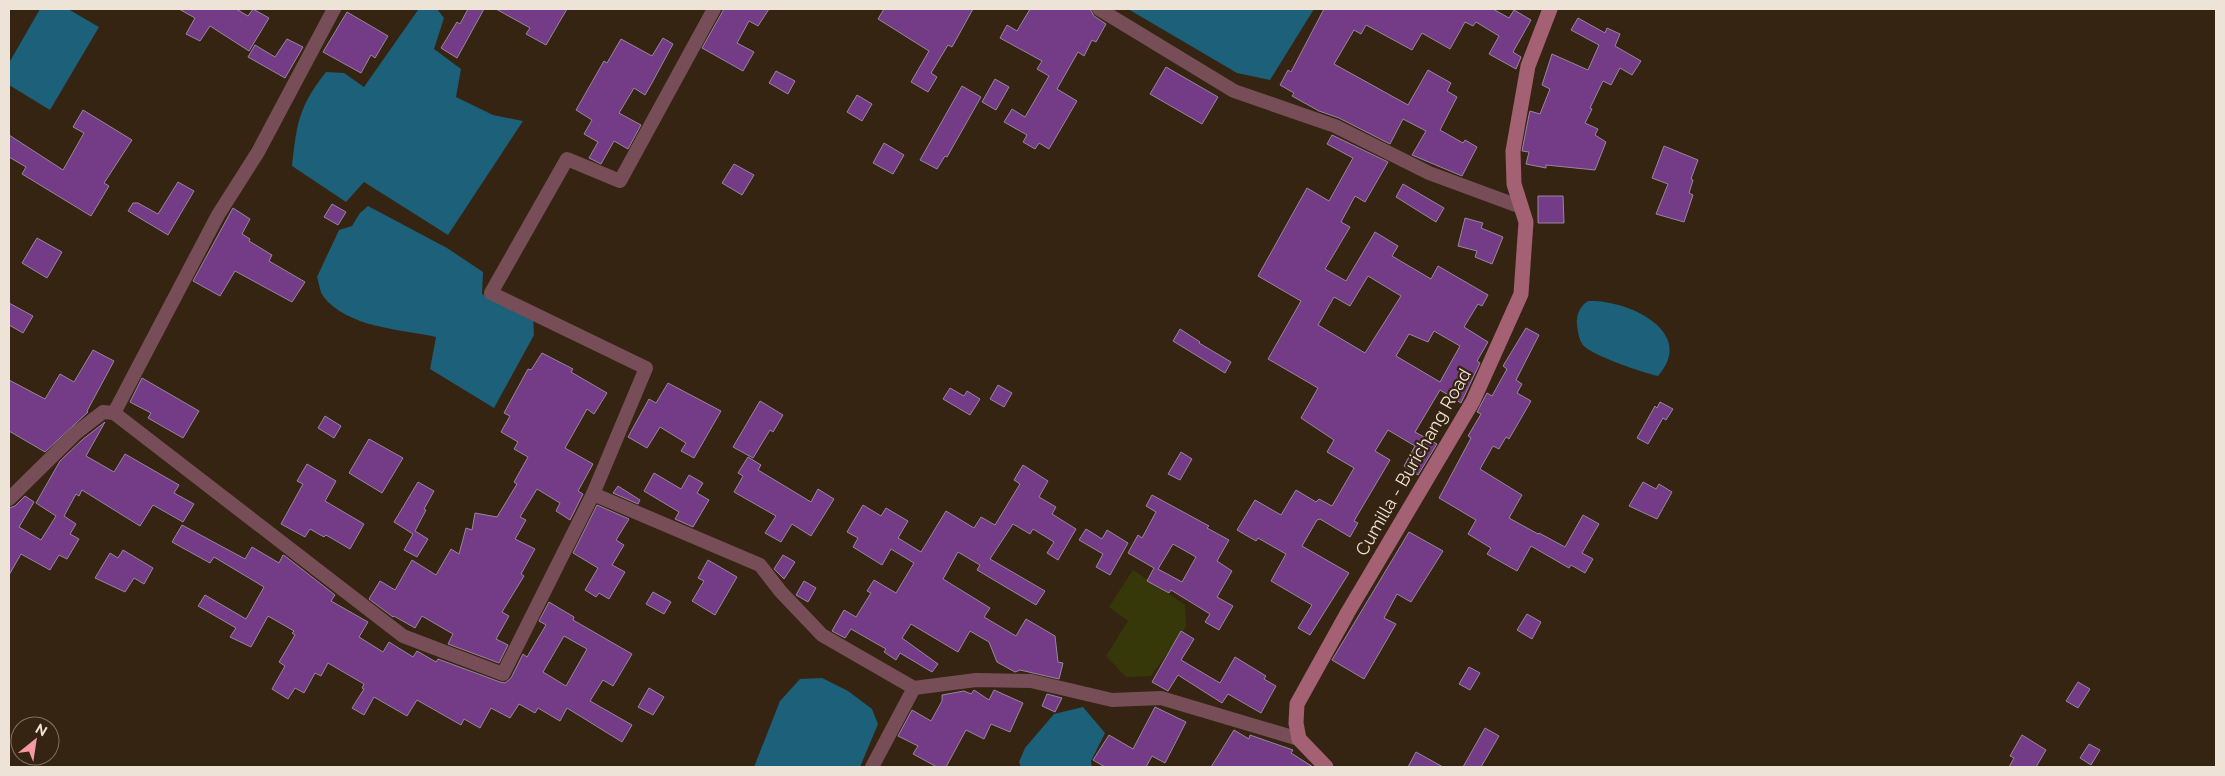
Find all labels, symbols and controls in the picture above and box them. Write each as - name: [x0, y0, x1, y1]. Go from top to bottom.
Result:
- street label: Cumilla - Burichang Road: [1351, 365, 1475, 559]
- north arrow: [10, 716, 60, 766]
- text: N: [33, 720, 50, 739]

